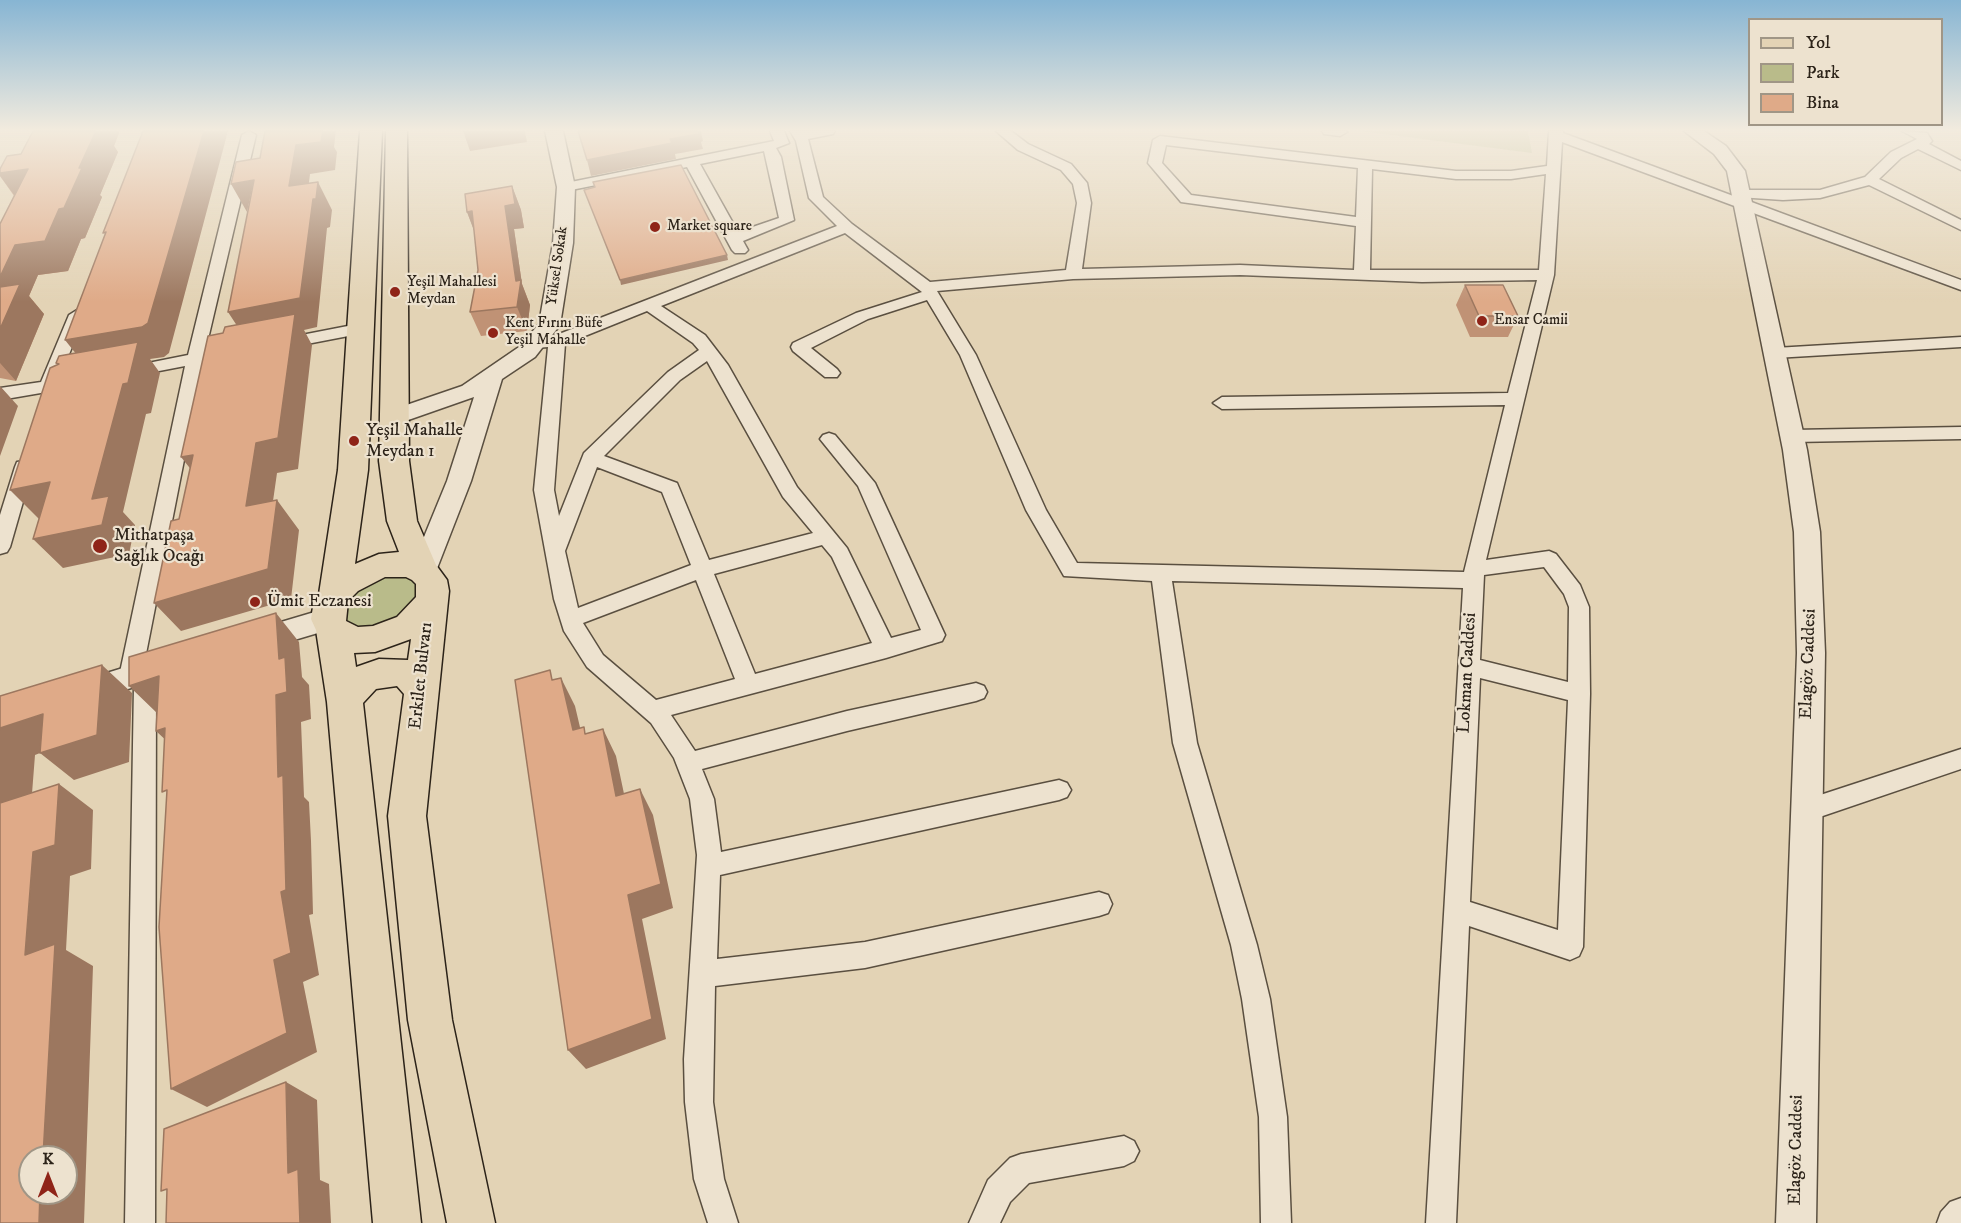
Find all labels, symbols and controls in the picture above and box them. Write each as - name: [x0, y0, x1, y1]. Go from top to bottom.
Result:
- legend: [1748, 18, 1943, 126]
- text: Yol: [1806, 32, 1830, 54]
- text: Park: [1806, 62, 1840, 84]
- text: Bina: [1806, 92, 1839, 114]
- place label: Market square: [667, 218, 752, 236]
- marker: Market square: [648, 220, 662, 234]
- street label: Yüksel Sokak: [544, 225, 572, 307]
- place label: Yeşil Mahallesi Meydan: [407, 274, 497, 309]
- marker: Yeşil Mahallesi Meydan: [388, 285, 402, 299]
- place label: Ensar Camii: [1494, 312, 1568, 330]
- marker: Ensar Camii: [1475, 314, 1489, 328]
- place label: Kent Fırını Büfe Yeşil Mahalle: [505, 315, 602, 350]
- marker: Kent Fırını Büfe Yeşil Mahalle: [486, 326, 500, 340]
- place label: Yeşil Mahalle Meydan 1: [366, 420, 463, 462]
- marker: Yeşil Mahalle Meydan 1: [347, 434, 361, 448]
- place label: Mithatpaşa Sağlık Ocağı: [114, 525, 204, 568]
- marker: Mithatpaşa Sağlık Ocağı: [91, 537, 109, 555]
- place label: Ümit Eczanesi: [267, 591, 372, 613]
- marker: Ümit Eczanesi: [248, 595, 262, 609]
- street label: Elagöz Caddesi: [1796, 608, 1822, 720]
- street label: Lokman Caddesi: [1454, 612, 1482, 734]
- street label: Erkilet Bulvarı: [406, 621, 438, 731]
- street label: Elagöz Caddesi: [1785, 1094, 1809, 1206]
- north arrow: [18, 1145, 78, 1205]
- text: K: [42, 1149, 54, 1169]

